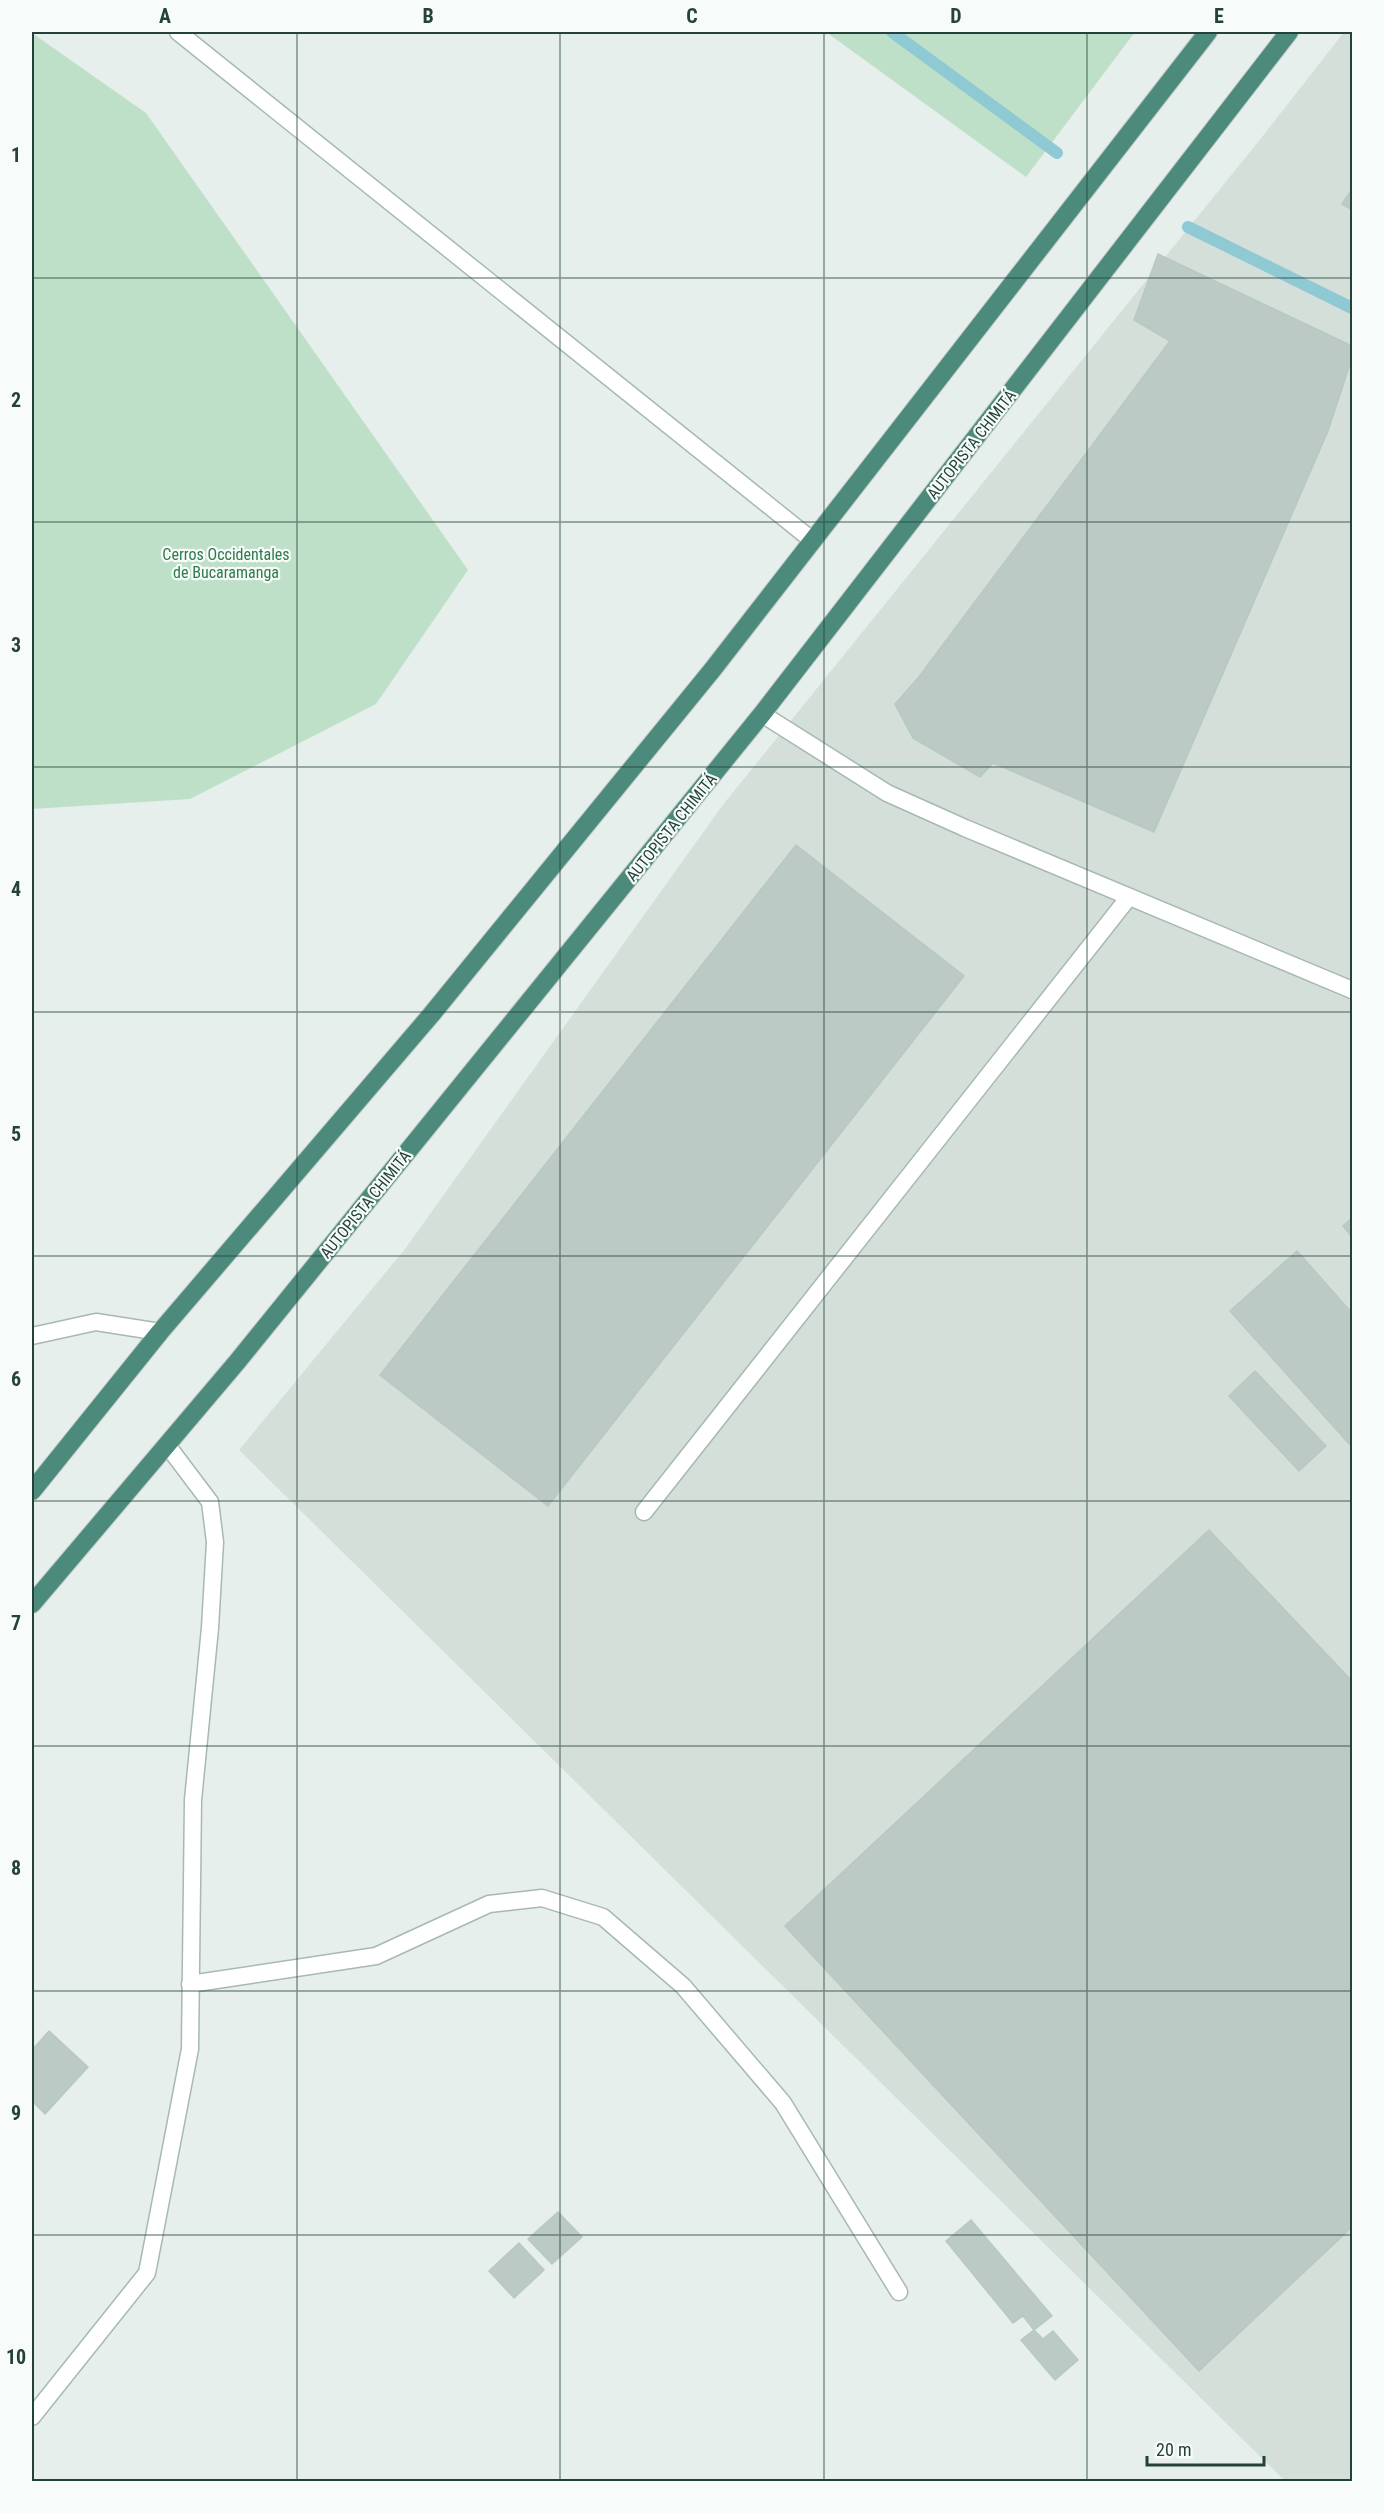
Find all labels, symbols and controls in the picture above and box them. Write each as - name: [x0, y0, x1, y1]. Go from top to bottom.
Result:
- text: A: [159, 4, 171, 28]
- text: B: [422, 4, 434, 28]
- text: C: [686, 4, 698, 28]
- text: D: [950, 4, 962, 28]
- text: E: [1214, 4, 1224, 28]
- text: 1: [11, 143, 21, 167]
- street label: AUTOPISTA CHIMITÁ: [923, 386, 1020, 503]
- text: 2: [11, 388, 21, 412]
- park label: Cerros Occidentales de Bucaramanga: [162, 545, 290, 582]
- text: 3: [11, 633, 21, 657]
- street label: AUTOPISTA CHIMITÁ: [622, 770, 721, 885]
- text: 4: [11, 877, 21, 901]
- text: 5: [11, 1122, 21, 1146]
- street label: AUTOPISTA CHIMITÁ: [316, 1147, 415, 1262]
- text: 6: [11, 1367, 21, 1391]
- text: 7: [11, 1611, 21, 1635]
- text: 8: [11, 1856, 21, 1880]
- text: 9: [11, 2101, 21, 2125]
- text: 10: [6, 2345, 26, 2369]
- scale bar: [1147, 2429, 1264, 2467]
- text: 20 m: [1156, 2439, 1191, 2460]

